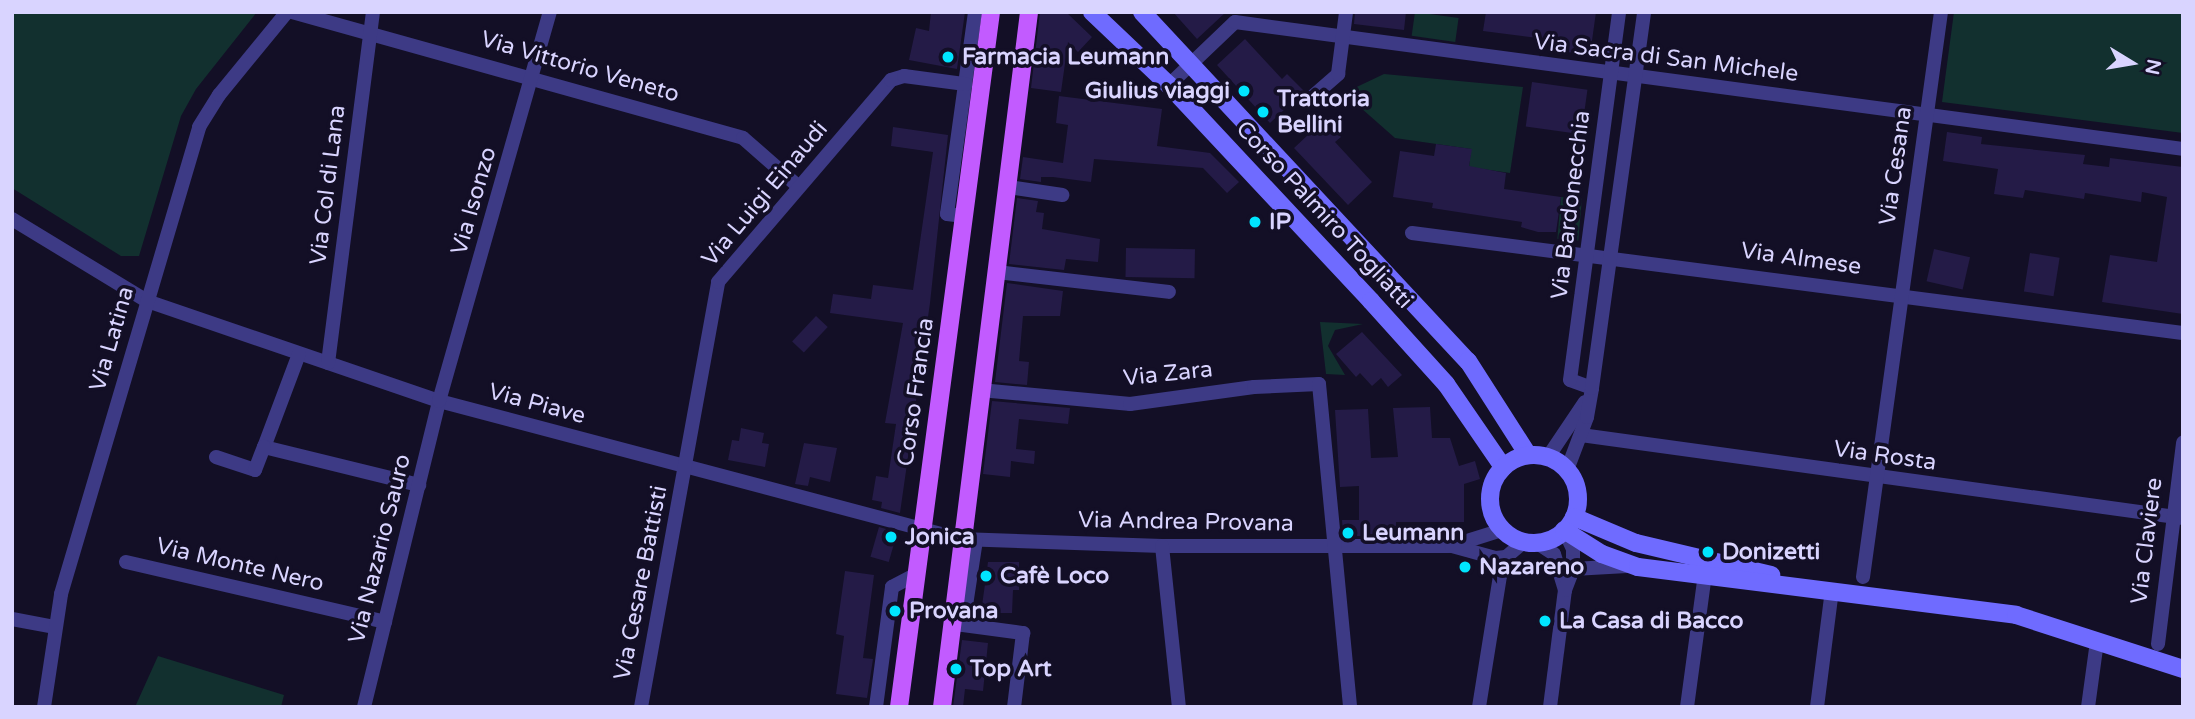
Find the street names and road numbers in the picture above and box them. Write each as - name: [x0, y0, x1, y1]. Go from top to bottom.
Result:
- street label: Via Vittorio Veneto: [478, 25, 682, 109]
- street label: Via Sacra di San Michele: [1532, 28, 1800, 88]
- street label: Via Col di Lana: [304, 103, 352, 267]
- street label: Via Cesana: [1874, 105, 1918, 227]
- street label: Via Bardonecchia: [1546, 109, 1596, 301]
- street label: Corso Palmiro Togliatti: [1230, 115, 1418, 315]
- street label: Via Luigi Einaudi: [696, 116, 834, 272]
- street label: Via Isonzo: [445, 144, 503, 258]
- street label: Via Almese: [1739, 237, 1863, 281]
- street label: Via Latina: [84, 283, 140, 395]
- street label: Corso Francia: [892, 316, 940, 468]
- street label: Via Zara: [1122, 356, 1214, 392]
- street label: Via Piave: [486, 378, 588, 430]
- street label: Via Rosta: [1832, 435, 1938, 477]
- street label: Via Nazario Sauro: [343, 451, 417, 647]
- street label: Via Claviere: [2126, 476, 2168, 606]
- street label: Via Cesare Battisti: [609, 483, 673, 683]
- street label: Via Andrea Provana: [1078, 506, 1294, 538]
- street label: Via Monte Nero: [153, 532, 327, 598]

